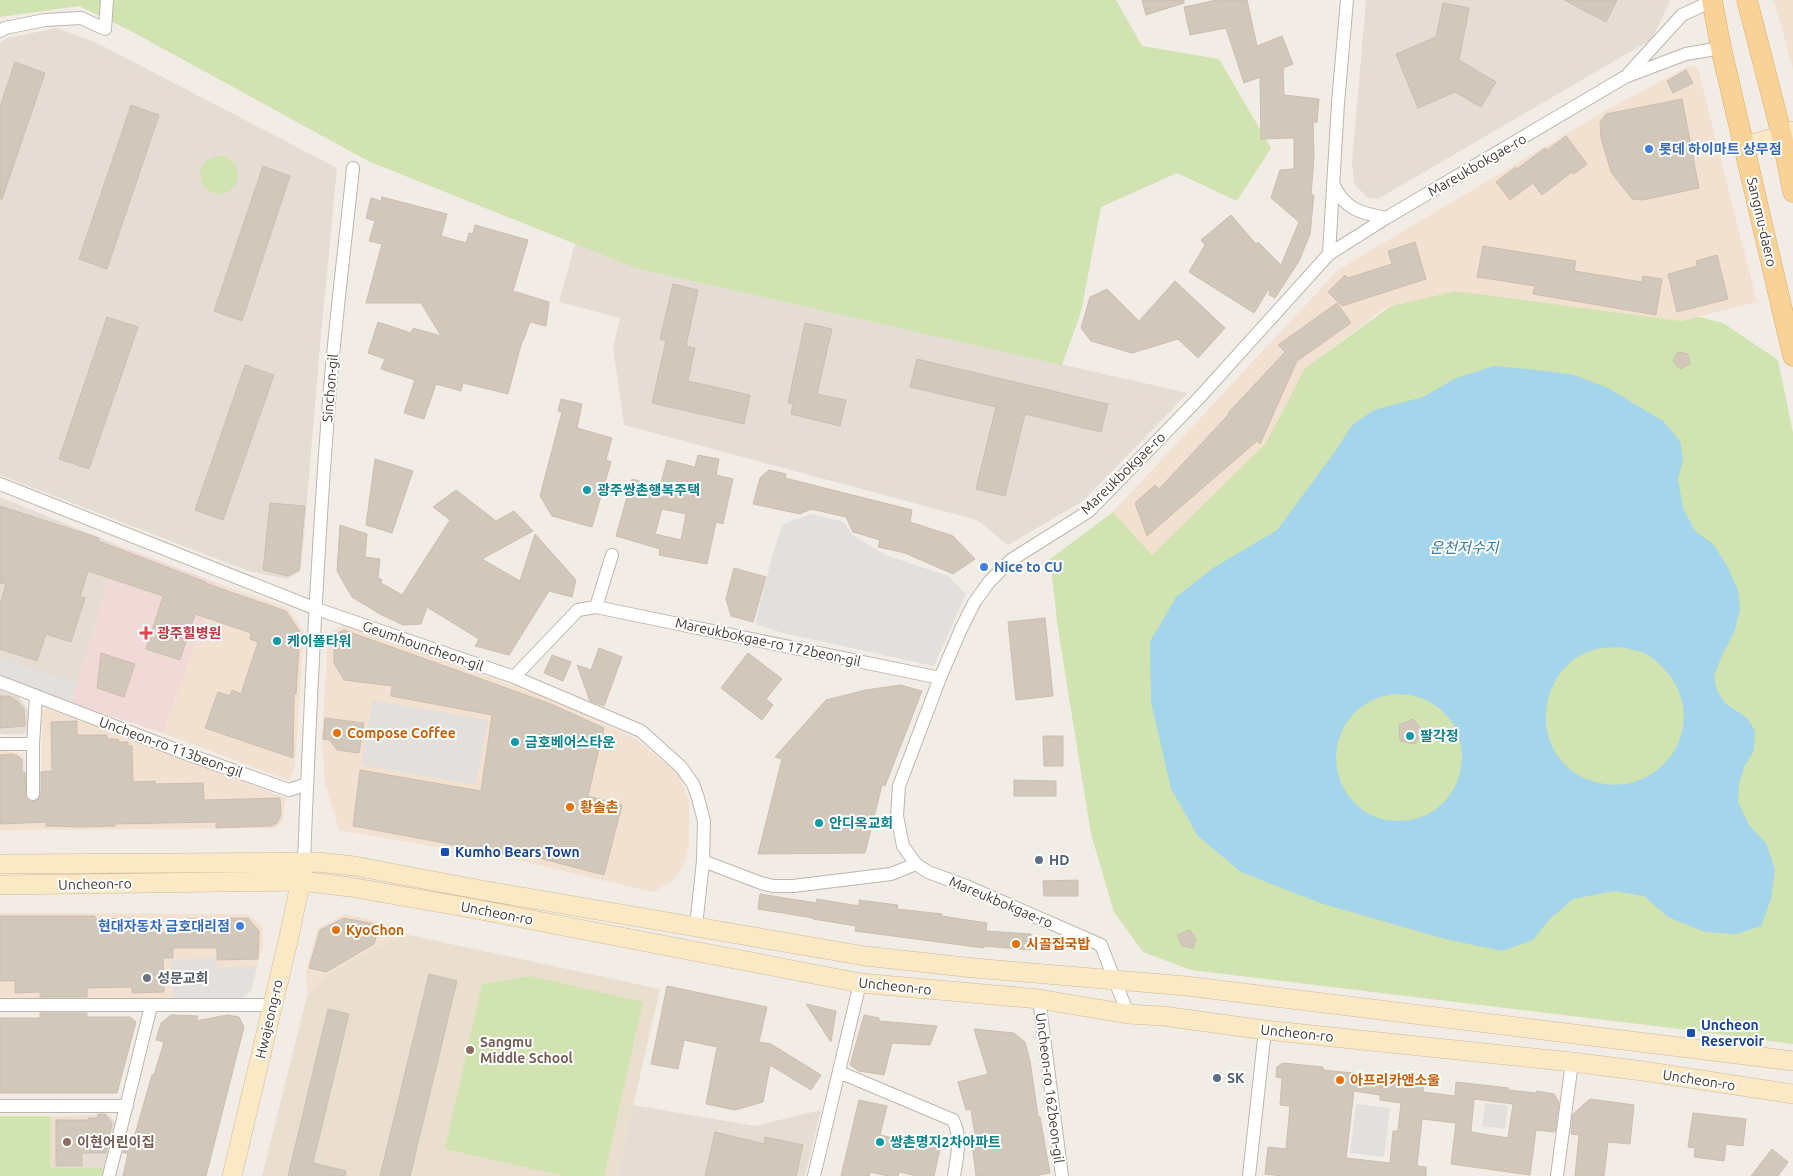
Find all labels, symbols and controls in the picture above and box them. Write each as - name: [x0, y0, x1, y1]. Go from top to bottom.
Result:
- street label: Mareukbokgae-ro: [1425, 130, 1529, 200]
- place label: 롯데 하이마트 상무점: [1659, 141, 1782, 157]
- marker: 롯데 하이마트 상무점: [1643, 143, 1655, 155]
- street label: Sangmu-daero: [1744, 176, 1780, 268]
- street label: Sinchon-gil: [319, 353, 341, 423]
- street label: Mareukbokgae-ro: [1077, 429, 1169, 517]
- place label: 광주쌍촌행복주택: [597, 482, 700, 498]
- marker: 광주쌍촌행복주택: [581, 484, 593, 496]
- water label: 운천저수지: [1429, 539, 1500, 556]
- place label: Nice to CU: [994, 559, 1063, 575]
- marker: Nice to CU: [978, 561, 990, 573]
- street label: Mareukbokgae-ro 172beon-gil: [674, 614, 863, 670]
- street label: Geumhouncheon-gil: [360, 618, 486, 674]
- place label: 광주힐병원: [157, 625, 221, 641]
- marker: 광주힐병원: [139, 626, 153, 640]
- place label: 케이폴타워: [287, 633, 351, 649]
- marker: 케이폴타워: [271, 635, 283, 647]
- street label: Uncheon-ro 113beon-gil: [97, 714, 245, 781]
- place label: Compose Coffee: [347, 725, 456, 741]
- marker: Compose Coffee: [331, 727, 343, 739]
- place label: 팔각정: [1420, 728, 1459, 744]
- marker: 팔각정: [1404, 730, 1416, 742]
- place label: 금호베어스타운: [525, 734, 615, 750]
- marker: 금호베어스타운: [509, 736, 521, 748]
- place label: 황솔촌: [580, 799, 619, 815]
- marker: 황솔촌: [564, 801, 576, 813]
- place label: 안디옥교회: [829, 815, 893, 831]
- marker: 안디옥교회: [813, 817, 825, 829]
- place label: Kumho Bears Town: [455, 844, 580, 860]
- marker: Kumho Bears Town: [439, 846, 451, 858]
- place label: HD: [1049, 852, 1069, 868]
- marker: HD: [1033, 854, 1045, 866]
- street label: Mareukbokgae-ro: [947, 873, 1055, 931]
- street label: Uncheon-ro: [58, 875, 132, 893]
- street label: Uncheon-ro: [459, 898, 535, 928]
- place label: 현대자동차 금호대리점: [98, 918, 230, 934]
- marker: 현대자동차 금호대리점: [234, 920, 246, 932]
- place label: KyoChon: [346, 922, 404, 938]
- marker: KyoChon: [330, 924, 342, 936]
- place label: 시골집국밥: [1026, 936, 1091, 952]
- marker: 시골집국밥: [1010, 938, 1022, 950]
- place label: 성문교회: [157, 970, 209, 986]
- marker: 성문교회: [141, 972, 153, 984]
- street label: Uncheon-ro: [858, 974, 932, 998]
- street label: Hwajeong-ro: [252, 978, 286, 1060]
- street label: Uncheon-ro 162beon-gil: [1033, 1012, 1067, 1165]
- place label: Uncheon Reservoir: [1701, 1017, 1764, 1049]
- street label: Uncheon-ro: [1260, 1021, 1334, 1045]
- marker: Uncheon Reservoir: [1685, 1027, 1697, 1039]
- place label: Sangmu Middle School: [480, 1034, 573, 1066]
- marker: Sangmu Middle School: [464, 1044, 476, 1056]
- street label: Uncheon-ro: [1661, 1066, 1737, 1094]
- place label: SK: [1227, 1070, 1245, 1086]
- marker: SK: [1211, 1072, 1223, 1084]
- place label: 아프리카앤소울: [1350, 1072, 1440, 1088]
- marker: 아프리카앤소울: [1334, 1074, 1346, 1086]
- place label: 이현어린이집: [77, 1134, 154, 1150]
- place label: 쌍촌명지2차아파트: [890, 1134, 1001, 1150]
- marker: 이현어린이집: [61, 1136, 73, 1148]
- marker: 쌍촌명지2차아파트: [874, 1136, 886, 1148]

